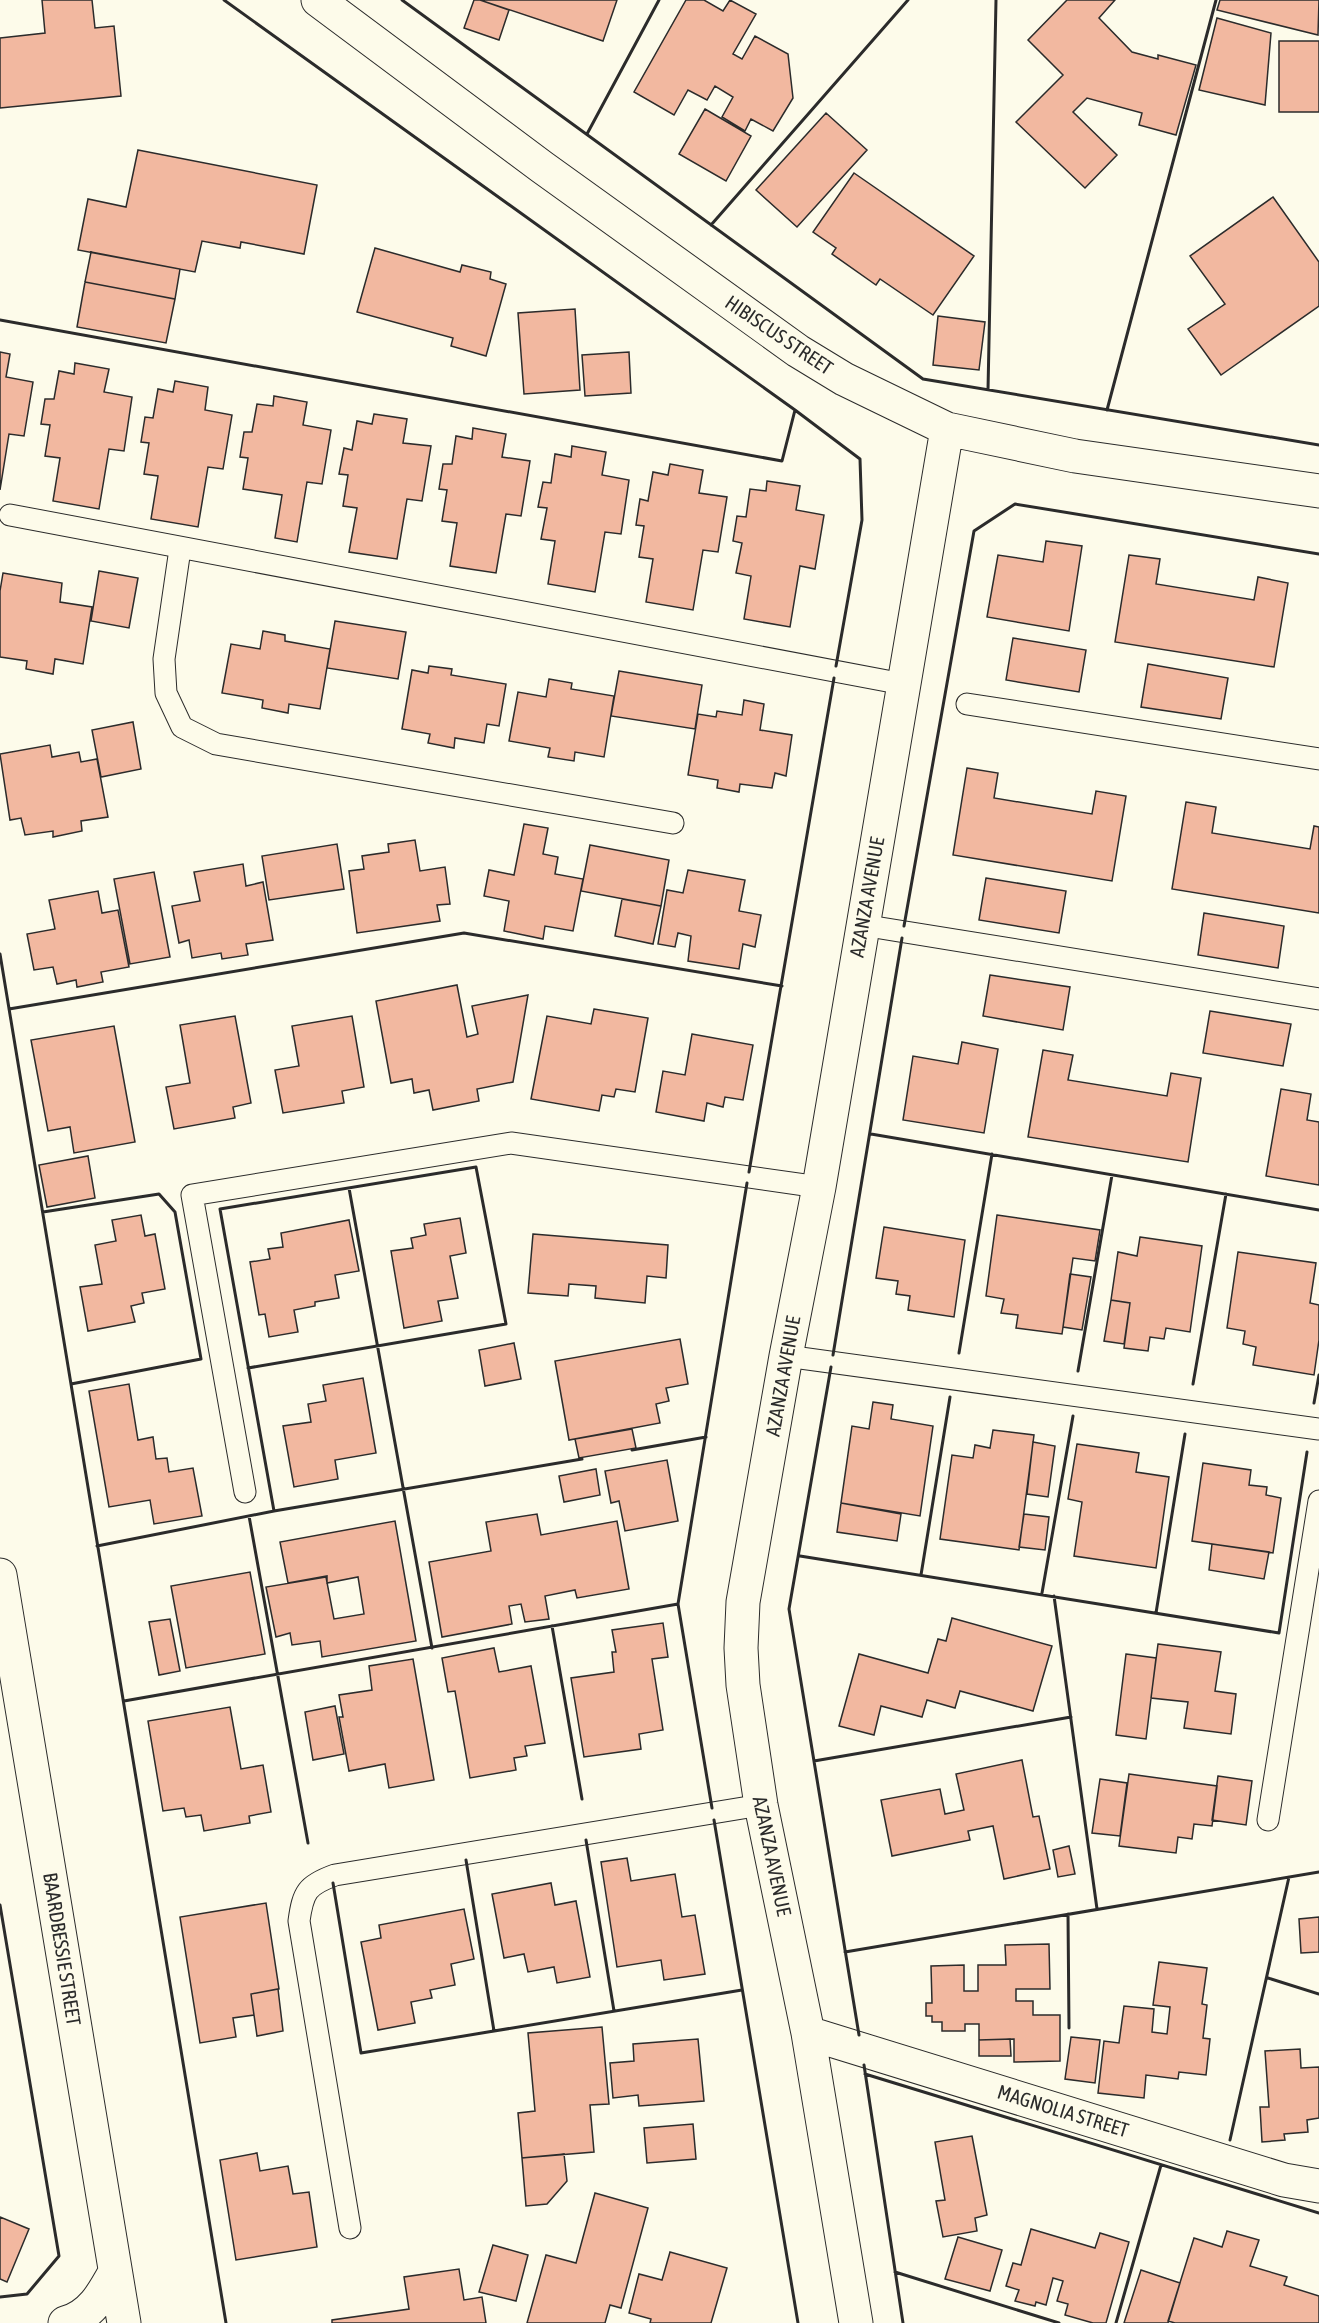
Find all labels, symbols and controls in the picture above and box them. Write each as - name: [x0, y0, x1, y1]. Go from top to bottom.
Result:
- street label: HIBISCUS STREET: [721, 290, 838, 379]
- street label: AZANZA AVENUE: [845, 834, 888, 959]
- street label: AZANZA AVENUE: [761, 1313, 804, 1438]
- street label: AZANZA AVENUE: [749, 1794, 796, 1918]
- street label: BAARDBESSIE STREET: [39, 1871, 86, 2027]
- street label: MAGNOLIA STREET: [995, 2080, 1132, 2141]

